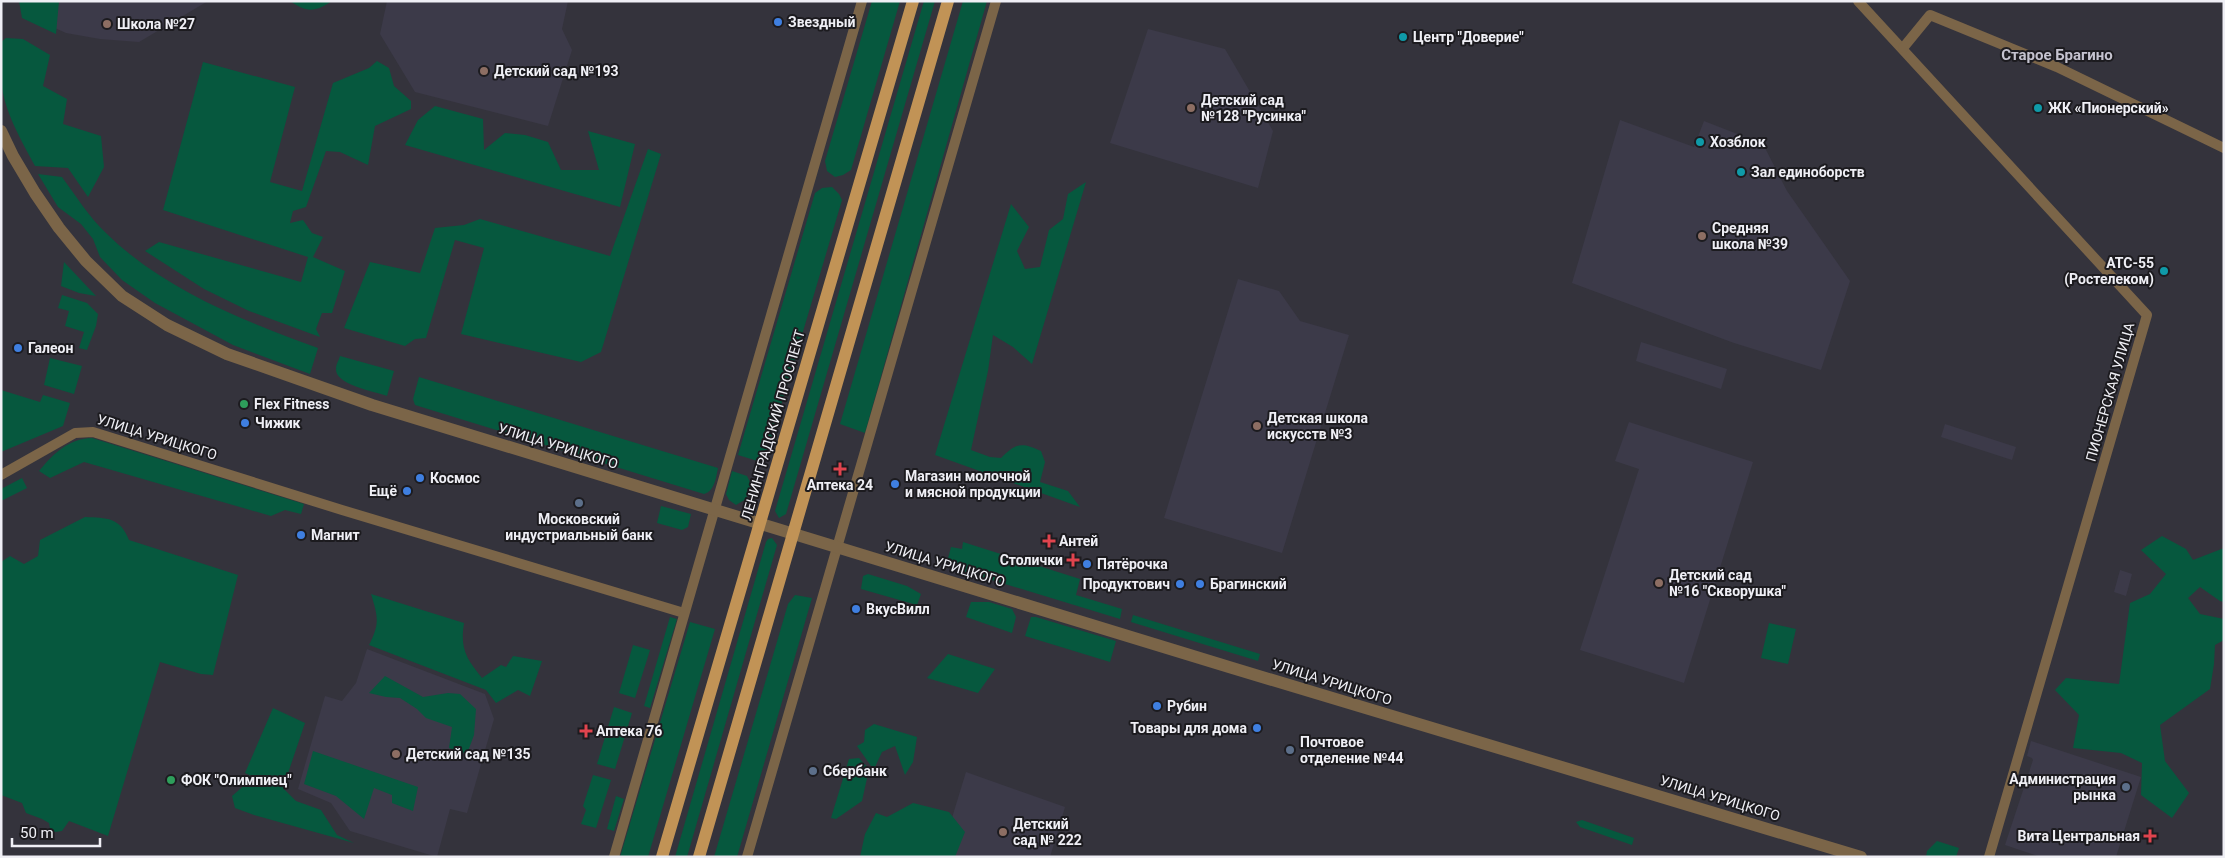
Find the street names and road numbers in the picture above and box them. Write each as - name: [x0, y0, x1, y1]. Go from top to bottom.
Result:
- street label: ПИОНЕРСКАЯ УЛИЦА: [2082, 321, 2138, 463]
- street label: ЛЕНИНГРАДСКИЙ ПРОСПЕКТ: [738, 327, 808, 522]
- street label: УЛИЦА УРИЦКОГО: [95, 411, 219, 463]
- street label: УЛИЦА УРИЦКОГО: [496, 420, 620, 472]
- street label: УЛИЦА УРИЦКОГО: [883, 538, 1007, 590]
- street label: УЛИЦА УРИЦКОГО: [1270, 656, 1394, 708]
- street label: УЛИЦА УРИЦКОГО: [1658, 772, 1782, 824]

